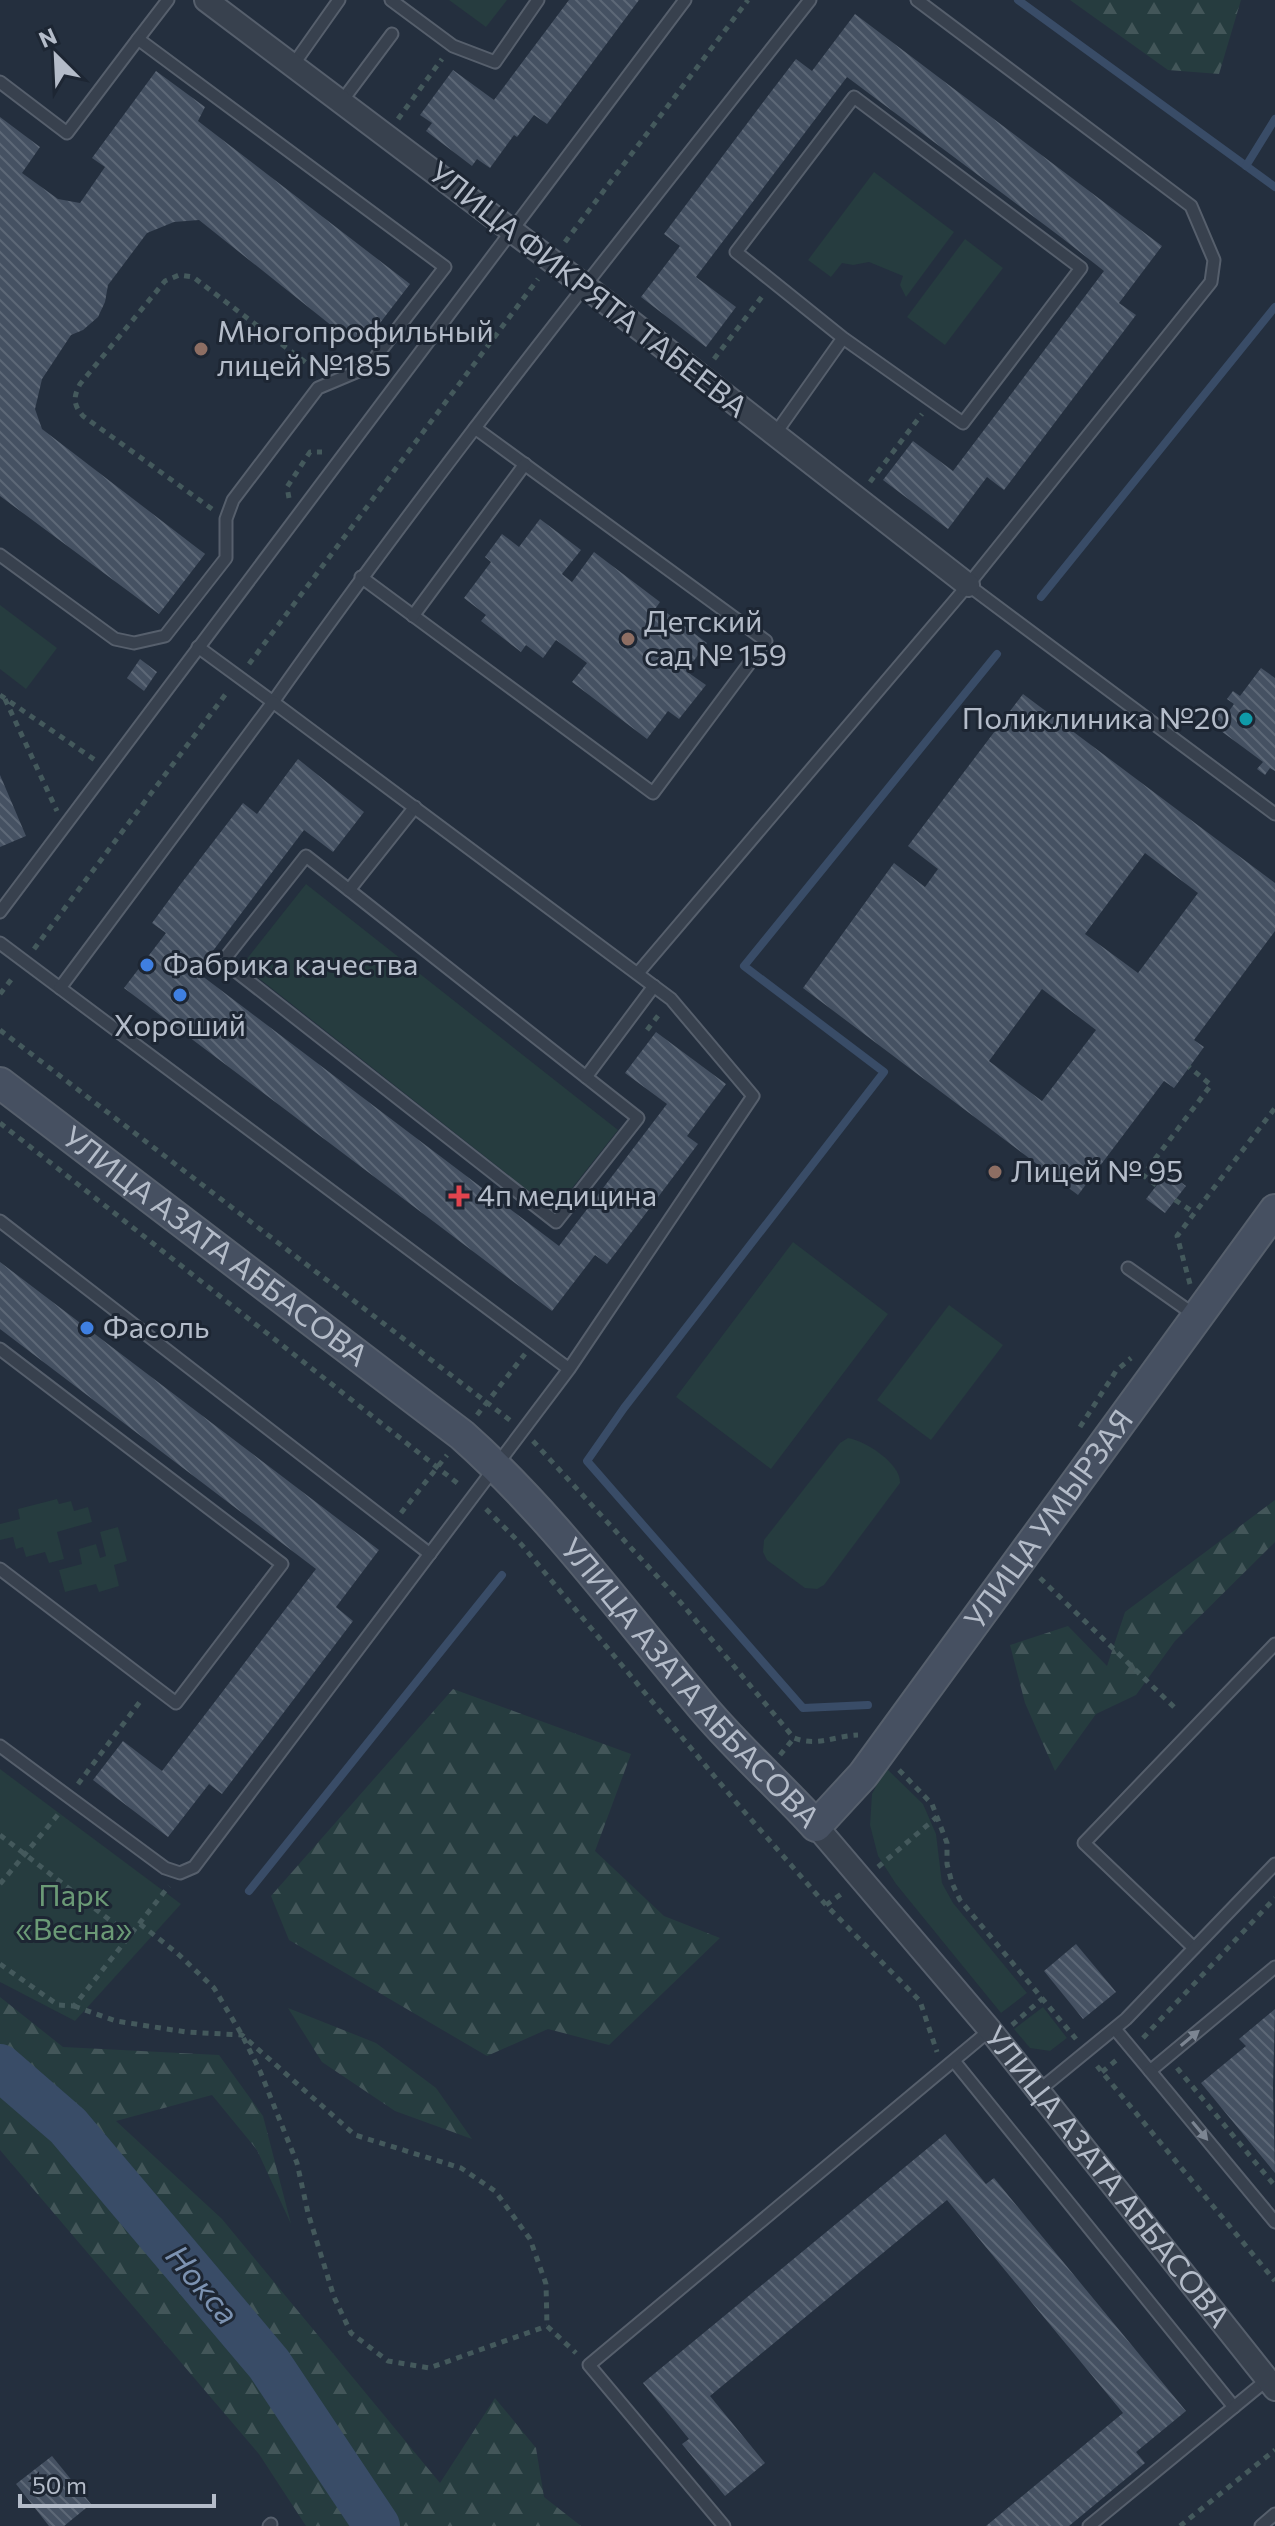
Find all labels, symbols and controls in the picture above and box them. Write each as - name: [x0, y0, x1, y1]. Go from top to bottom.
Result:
- north arrow: [16, 16, 96, 96]
- text: N: [35, 22, 61, 53]
- street label: УЛИЦА ФИКРЯТА ТАБЕЕВА: [423, 152, 756, 424]
- place label: Многопрофильный лицей №185: [217, 311, 494, 382]
- marker: Многопрофильный лицей №185: [192, 340, 210, 358]
- place label: Детский сад № 159: [644, 601, 787, 672]
- marker: Детский сад № 159: [619, 630, 637, 648]
- place label: Поликлиника №20: [962, 698, 1230, 735]
- marker: Поликлиника №20: [1237, 710, 1255, 728]
- place label: Фабрика качества: [163, 944, 418, 981]
- marker: Фабрика качества: [138, 956, 156, 974]
- marker: Хороший: [171, 986, 189, 1004]
- place label: Хороший: [114, 1005, 246, 1042]
- street label: УЛИЦА АЗАТА АББАСОВА: [56, 1117, 376, 1373]
- place label: Лицей № 95: [1011, 1151, 1183, 1188]
- marker: Лицей № 95: [986, 1163, 1004, 1181]
- place label: 4п медицина: [477, 1175, 657, 1212]
- marker: 4п медицина: [448, 1185, 470, 1207]
- place label: Фасоль: [103, 1307, 209, 1344]
- marker: Фасоль: [78, 1319, 96, 1337]
- street label: УЛИЦА УМЫРЗАЯ: [955, 1401, 1139, 1635]
- street label: УЛИЦА АЗАТА АББАСОВА: [554, 1529, 829, 1834]
- park label: Парк «Весна»: [16, 1875, 132, 1946]
- street label: УЛИЦА АЗАТА АББАСОВА: [978, 2018, 1240, 2334]
- one-way arrow: [1180, 2030, 1200, 2047]
- one-way arrow: [1191, 2121, 1207, 2141]
- water label: Нокса: [159, 2236, 248, 2332]
- scale bar: [20, 2458, 214, 2508]
- text: 50 m: [32, 2470, 87, 2499]

